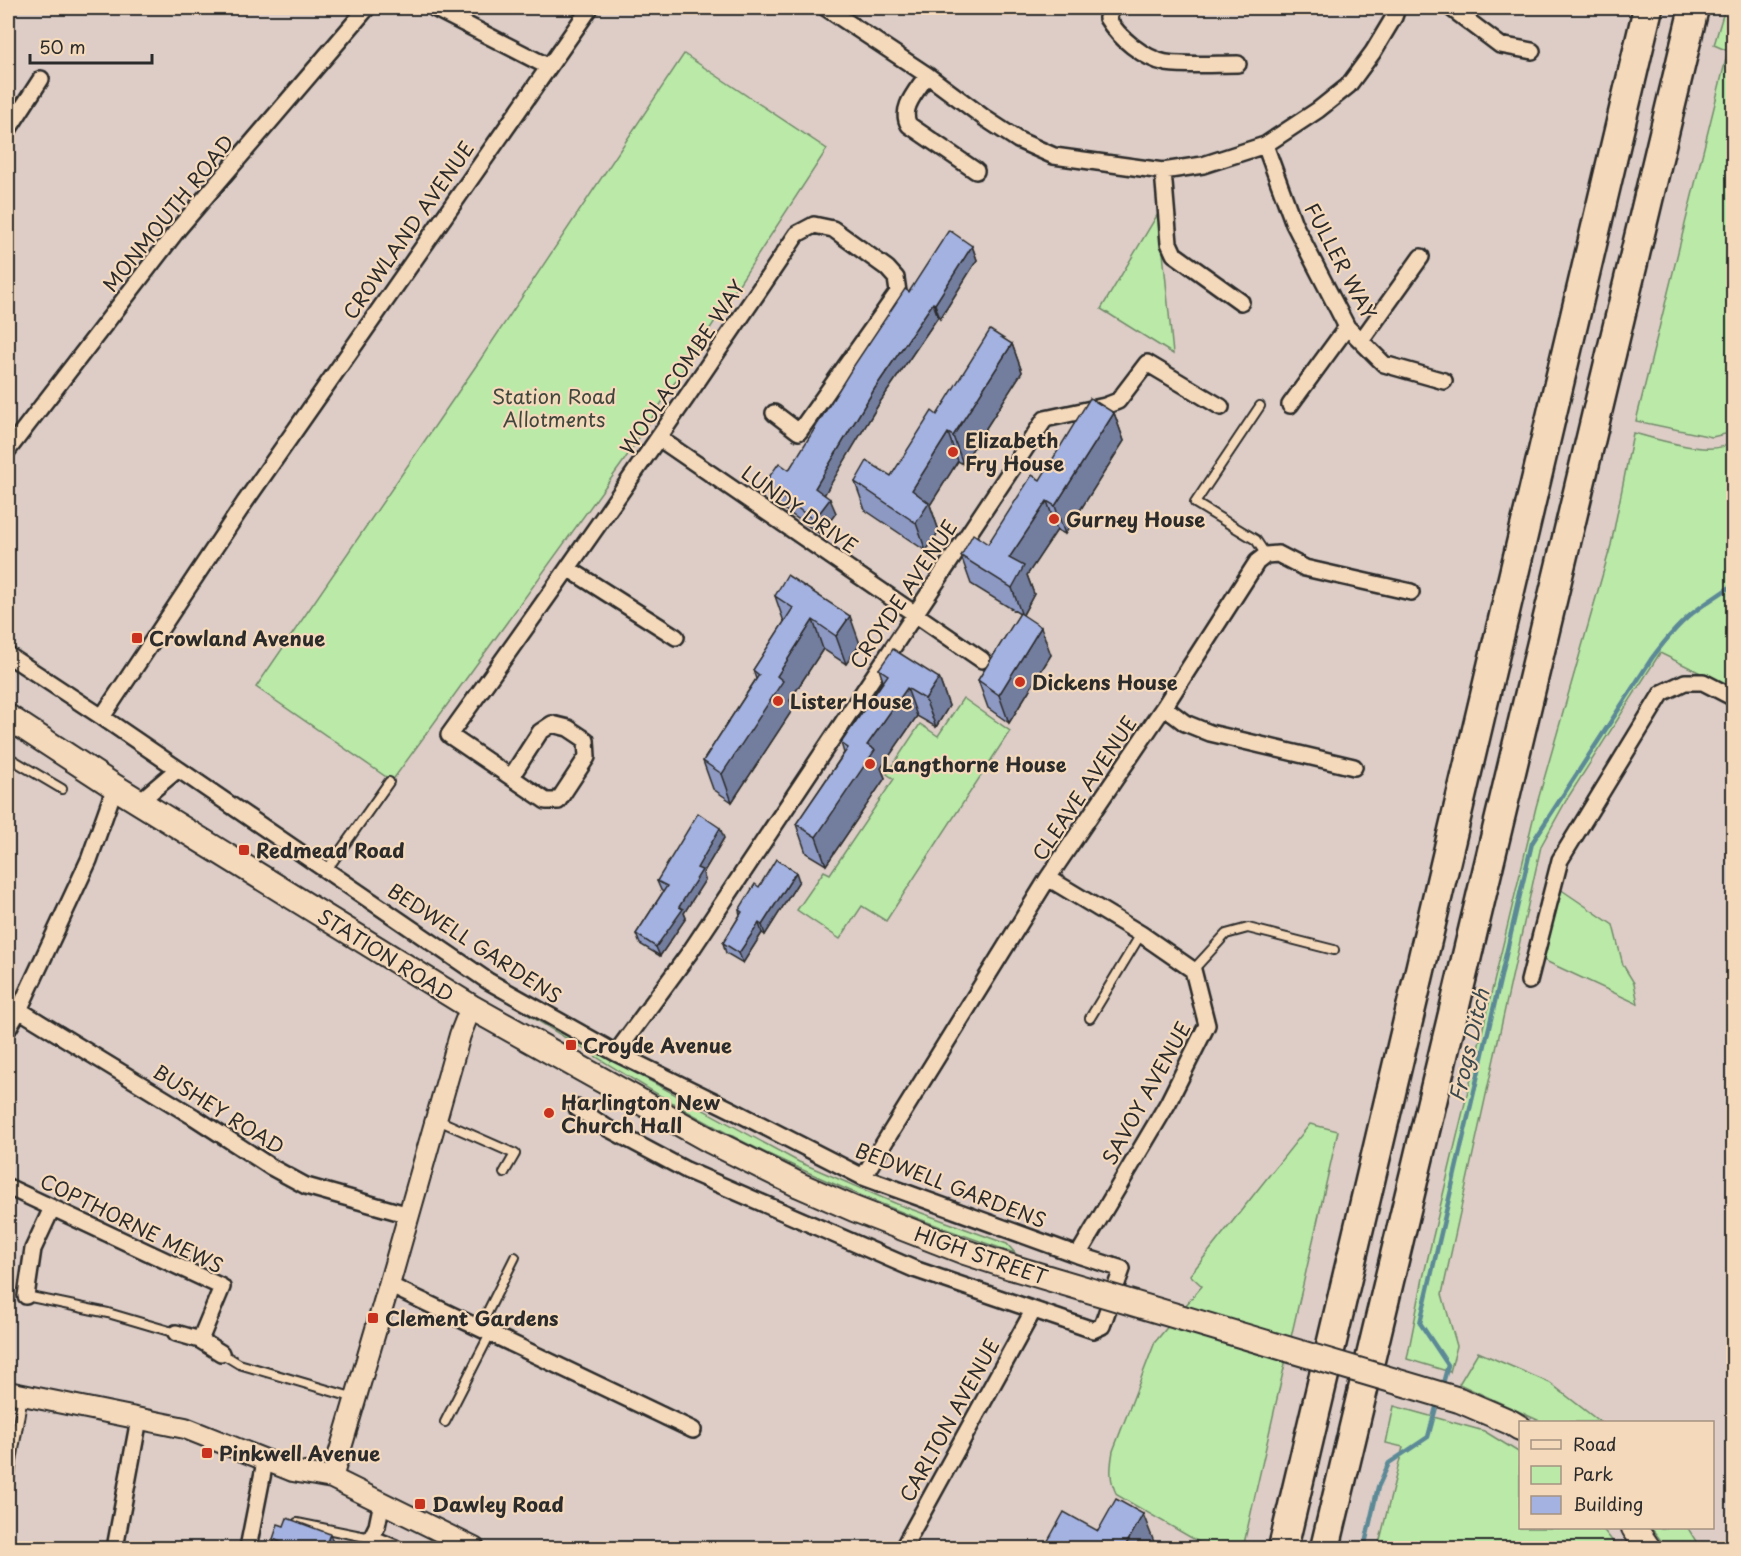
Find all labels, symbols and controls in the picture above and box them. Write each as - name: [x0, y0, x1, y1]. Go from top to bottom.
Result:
- scale bar: [30, 27, 152, 65]
- text: 50 m: [39, 33, 86, 60]
- street label: MONMOUTH ROAD: [95, 128, 241, 298]
- street label: CROWLAND AVENUE: [335, 135, 481, 325]
- street label: FULLER WAY: [1298, 197, 1384, 325]
- street label: WOOLACOMBE WAY: [612, 273, 752, 461]
- park label: Station Road Allotments: [492, 381, 616, 434]
- place label: Elizabeth Fry House: [965, 425, 1064, 478]
- marker: Elizabeth Fry House: [946, 445, 960, 459]
- street label: LUNDY DRIVE: [736, 458, 864, 560]
- place label: Gurney House: [1066, 504, 1205, 534]
- marker: Gurney House: [1047, 512, 1061, 526]
- street label: CROYDE AVENUE: [842, 513, 964, 675]
- place label: Crowland Avenue: [149, 623, 325, 653]
- marker: Crowland Avenue: [130, 631, 144, 645]
- place label: Dickens House: [1032, 667, 1178, 697]
- marker: Dickens House: [1013, 675, 1027, 689]
- place label: Lister House: [790, 686, 912, 716]
- marker: Lister House: [771, 694, 785, 708]
- street label: CLEAVE AVENUE: [1024, 710, 1144, 866]
- place label: Langthorne House: [882, 749, 1067, 779]
- marker: Langthorne House: [863, 757, 877, 771]
- place label: Redmead Road: [256, 835, 404, 865]
- marker: Redmead Road: [237, 843, 251, 857]
- street label: BEDWELL GARDENS: [382, 875, 568, 1011]
- street label: STATION ROAD: [312, 901, 460, 1009]
- water label: Frogs Ditch: [1439, 985, 1497, 1105]
- street label: SAVOY AVENUE: [1094, 1016, 1198, 1170]
- place label: Croyde Avenue: [583, 1030, 732, 1060]
- marker: Croyde Avenue: [564, 1038, 578, 1052]
- street label: BUSHEY ROAD: [148, 1057, 290, 1161]
- place label: Harlington New Church Hall: [561, 1087, 720, 1140]
- marker: Harlington New Church Hall: [542, 1106, 556, 1120]
- street label: BEDWELL GARDENS: [851, 1135, 1051, 1235]
- street label: COPTHORNE MEWS: [35, 1166, 229, 1280]
- street label: HIGH STREET: [910, 1218, 1052, 1292]
- place label: Clement Gardens: [385, 1303, 559, 1333]
- marker: Clement Gardens: [366, 1311, 380, 1325]
- street label: CARLTON AVENUE: [892, 1333, 1006, 1507]
- legend: [1519, 1421, 1714, 1529]
- text: Road: [1573, 1430, 1617, 1457]
- place label: Pinkwell Avenue: [219, 1438, 380, 1468]
- marker: Pinkwell Avenue: [200, 1446, 214, 1460]
- text: Park: [1573, 1460, 1613, 1487]
- place label: Dawley Road: [432, 1489, 564, 1519]
- text: Building: [1573, 1490, 1643, 1517]
- marker: Dawley Road: [413, 1497, 427, 1511]

